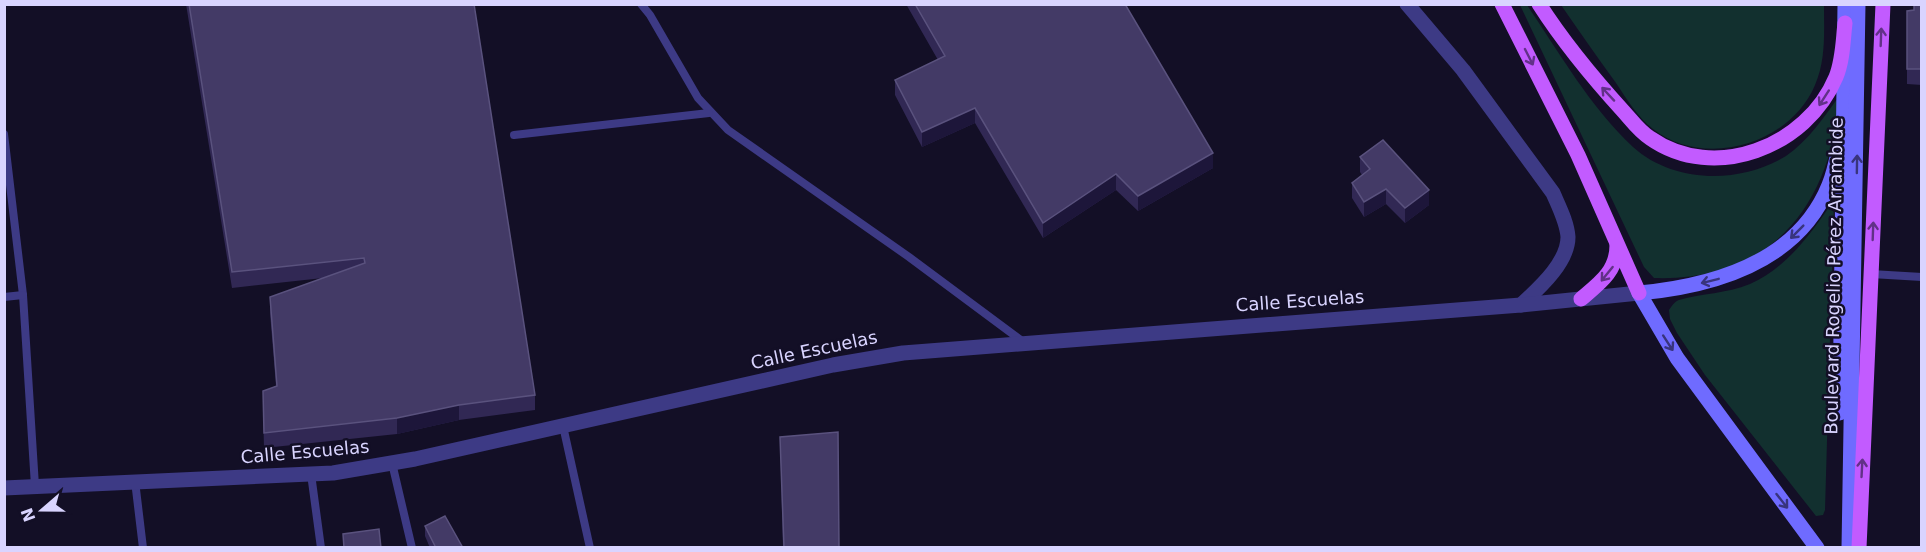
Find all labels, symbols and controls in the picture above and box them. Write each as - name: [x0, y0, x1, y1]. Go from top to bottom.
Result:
- one-way arrow: [1876, 27, 1887, 47]
- one-way arrow: [1523, 47, 1535, 65]
- one-way arrow: [1601, 87, 1615, 102]
- one-way arrow: [1817, 89, 1829, 106]
- street label: Boulevard Rogelio Pérez Arrambide: [1820, 117, 1847, 435]
- one-way arrow: [1851, 154, 1862, 174]
- one-way arrow: [1868, 222, 1879, 242]
- one-way arrow: [1789, 224, 1804, 239]
- one-way arrow: [1600, 266, 1613, 282]
- one-way arrow: [1701, 275, 1720, 287]
- street label: Calle Escuelas: [1235, 286, 1365, 315]
- street label: Calle Escuelas: [749, 326, 879, 373]
- one-way arrow: [1662, 335, 1674, 351]
- street label: Calle Escuelas: [240, 435, 370, 468]
- one-way arrow: [1857, 459, 1868, 479]
- north arrow: [12, 480, 72, 540]
- one-way arrow: [1776, 493, 1789, 509]
- text: N: [17, 505, 40, 525]

